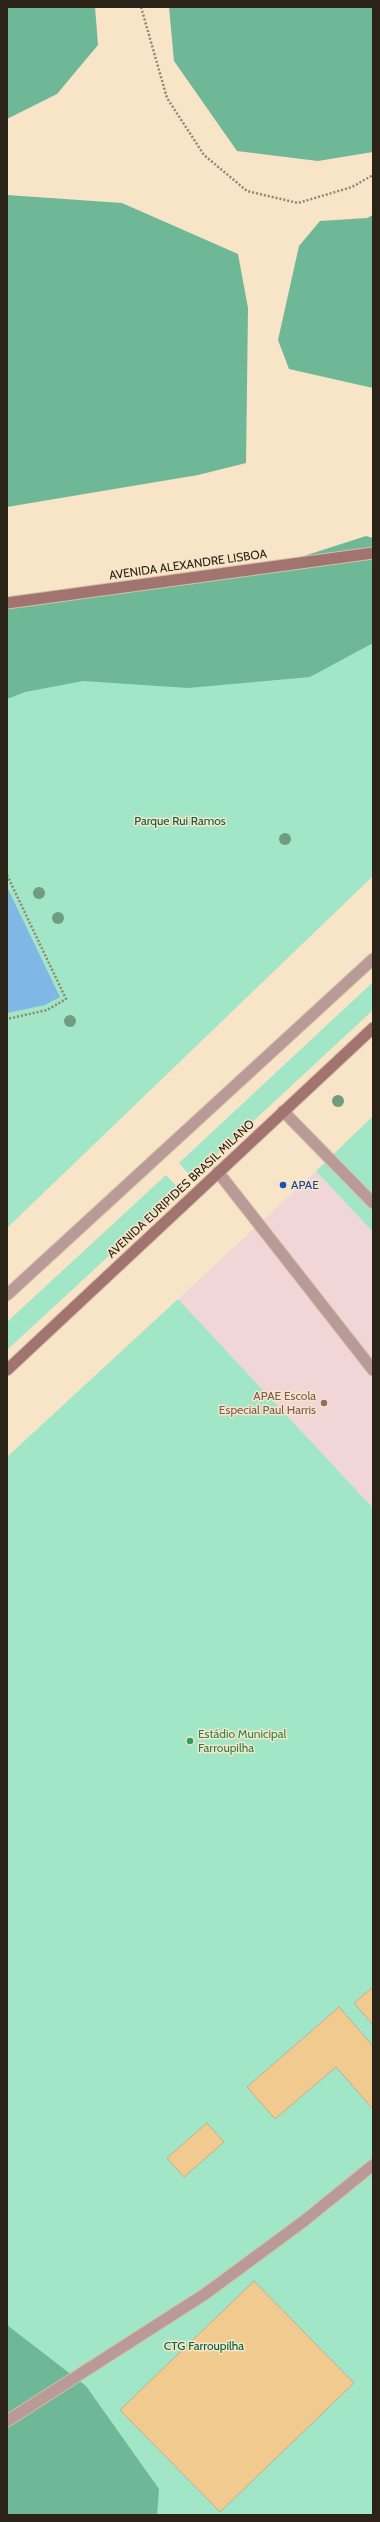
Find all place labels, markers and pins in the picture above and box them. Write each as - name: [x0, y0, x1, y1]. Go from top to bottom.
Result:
- place label: APAE: [291, 1178, 319, 1192]
- marker: APAE: [278, 1180, 288, 1190]
- place label: APAE Escola Especial Paul Harris: [219, 1389, 316, 1417]
- marker: APAE Escola Especial Paul Harris: [319, 1398, 329, 1408]
- place label: Estádio Municipal Farroupilha: [198, 1727, 286, 1755]
- marker: Estádio Municipal Farroupilha: [185, 1736, 195, 1746]

